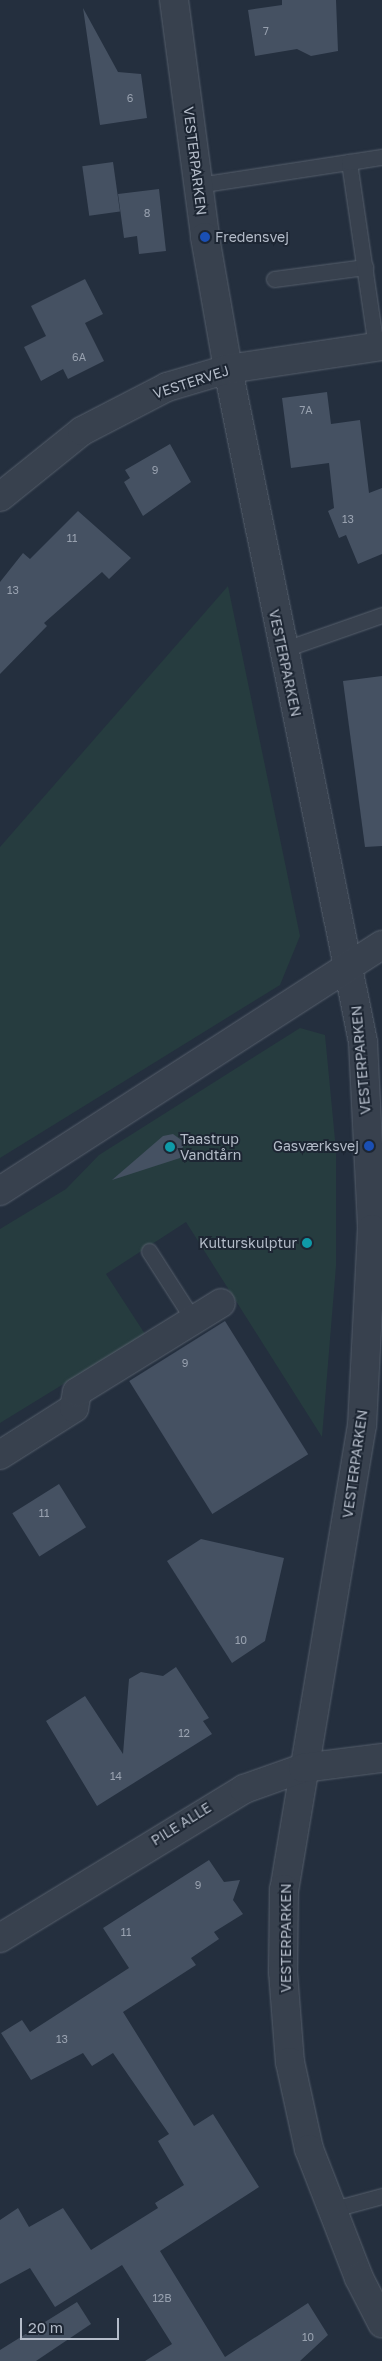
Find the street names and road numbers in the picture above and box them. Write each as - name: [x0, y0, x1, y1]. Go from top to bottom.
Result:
- street label: VESTERPARKEN: [180, 106, 210, 216]
- street label: VESTERVEJ: [151, 362, 231, 402]
- street label: VESTERPARKEN: [265, 608, 305, 718]
- street label: VESTERPARKEN: [348, 1005, 374, 1115]
- street label: VESTERPARKEN: [339, 1409, 371, 1519]
- street label: PILE ALLE: [148, 1799, 214, 1849]
- street label: VESTERPARKEN: [278, 1883, 294, 1993]

